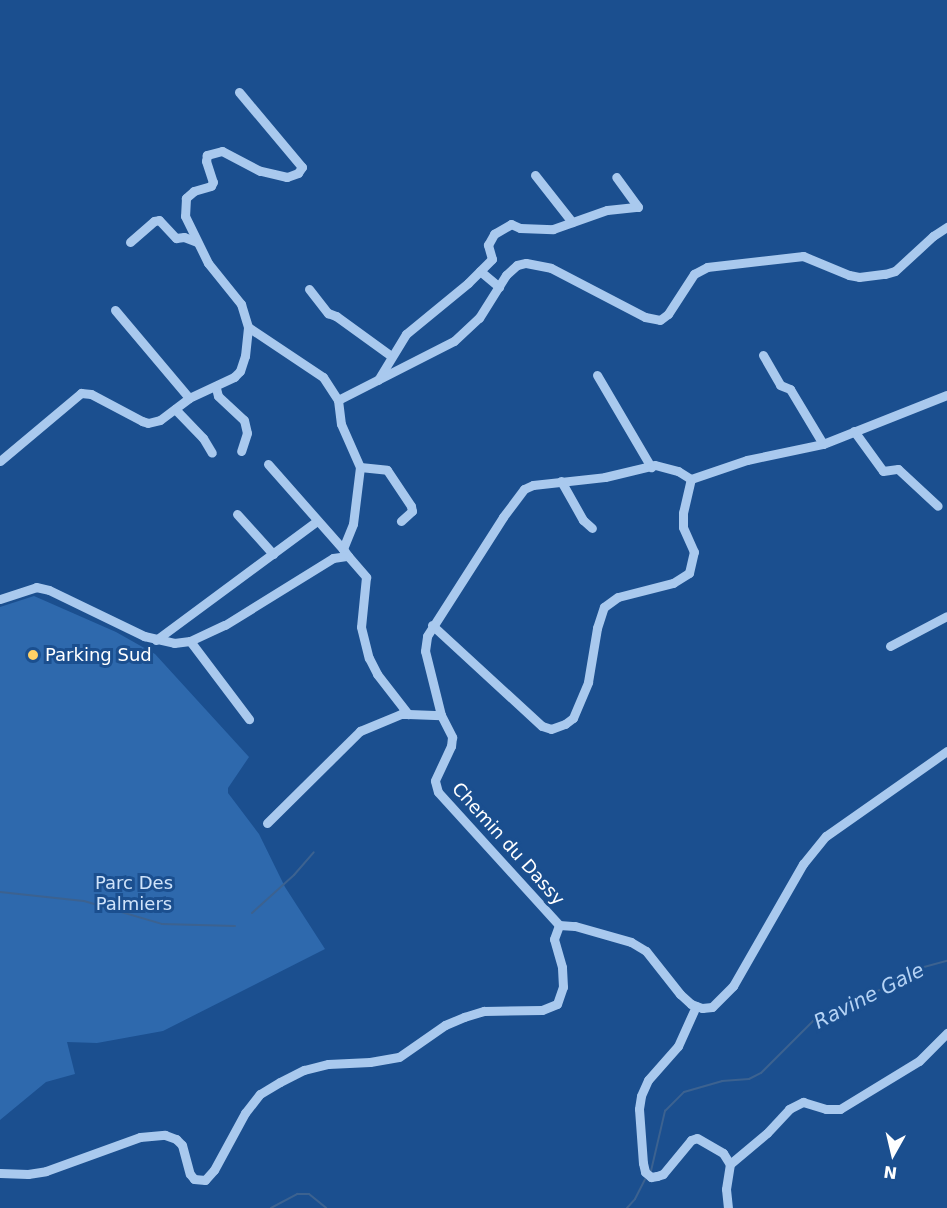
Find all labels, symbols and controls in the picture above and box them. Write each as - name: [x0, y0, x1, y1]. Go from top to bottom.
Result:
- place label: Parking Sud: [45, 644, 152, 666]
- marker: Parking Sud: [26, 648, 40, 662]
- street label: Chemin du Dassy: [447, 778, 569, 910]
- park label: Parc Des Palmiers: [95, 873, 173, 916]
- water label: Ravine Gale: [810, 958, 928, 1034]
- north arrow: [863, 1124, 923, 1184]
- text: N: [882, 1162, 898, 1183]

